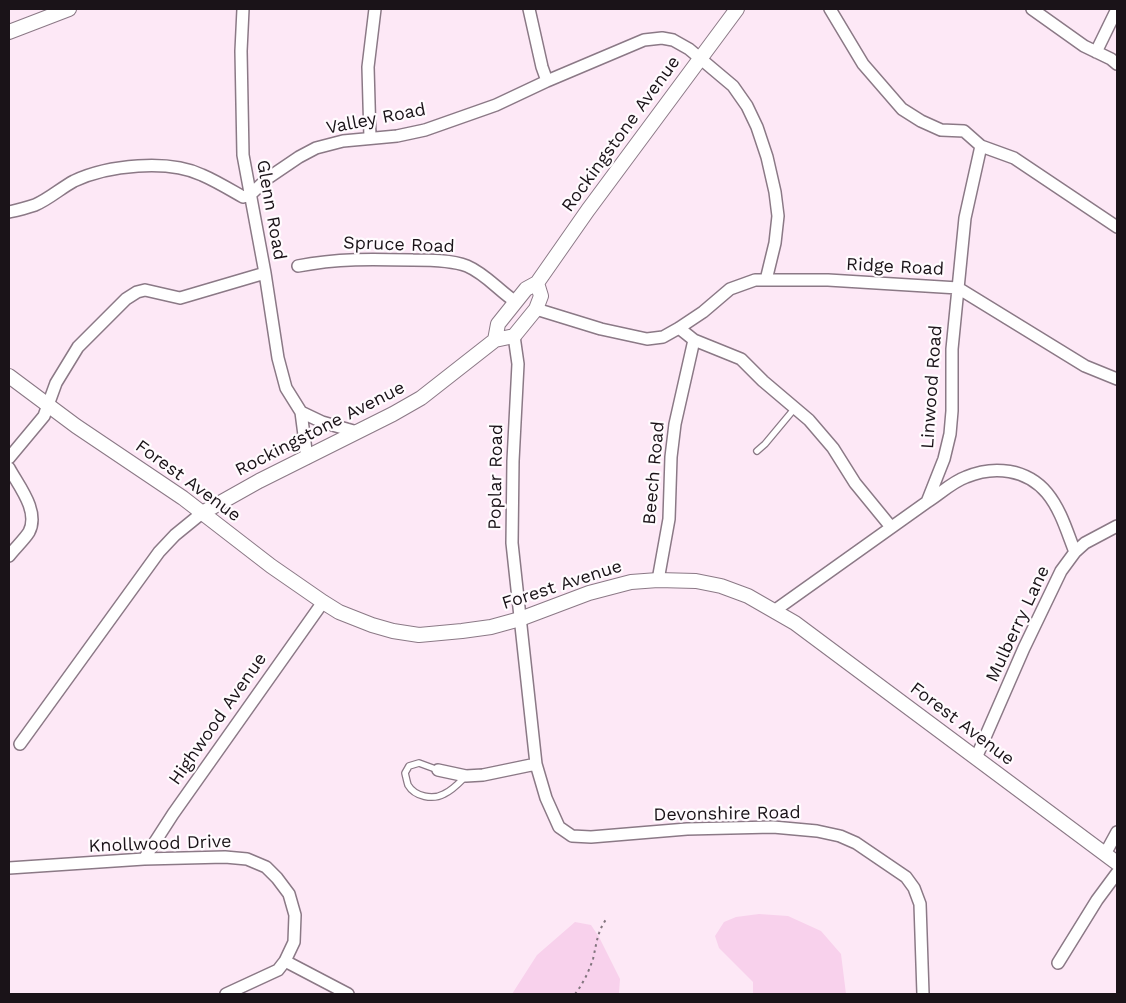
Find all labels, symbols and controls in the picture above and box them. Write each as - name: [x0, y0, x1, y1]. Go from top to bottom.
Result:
- street label: Rockingstone Avenue: [557, 52, 685, 216]
- street label: Valley Road: [324, 99, 428, 139]
- street label: Glenn Road: [252, 158, 290, 262]
- street label: Spruce Road: [343, 232, 455, 258]
- street label: Ridge Road: [846, 254, 944, 280]
- street label: Linwood Road: [917, 324, 947, 450]
- street label: Rockingstone Avenue: [232, 377, 408, 481]
- street label: Beech Road: [639, 420, 669, 526]
- street label: Poplar Road: [484, 424, 508, 530]
- street label: Forest Avenue: [131, 436, 245, 526]
- street label: Forest Avenue: [499, 555, 625, 615]
- street label: Mulberry Lane: [982, 562, 1054, 686]
- street label: Highwood Avenue: [164, 649, 272, 789]
- street label: Forest Avenue: [906, 678, 1018, 770]
- street label: Devonshire Road: [653, 802, 801, 826]
- street label: Knollwood Drive: [88, 831, 232, 857]

